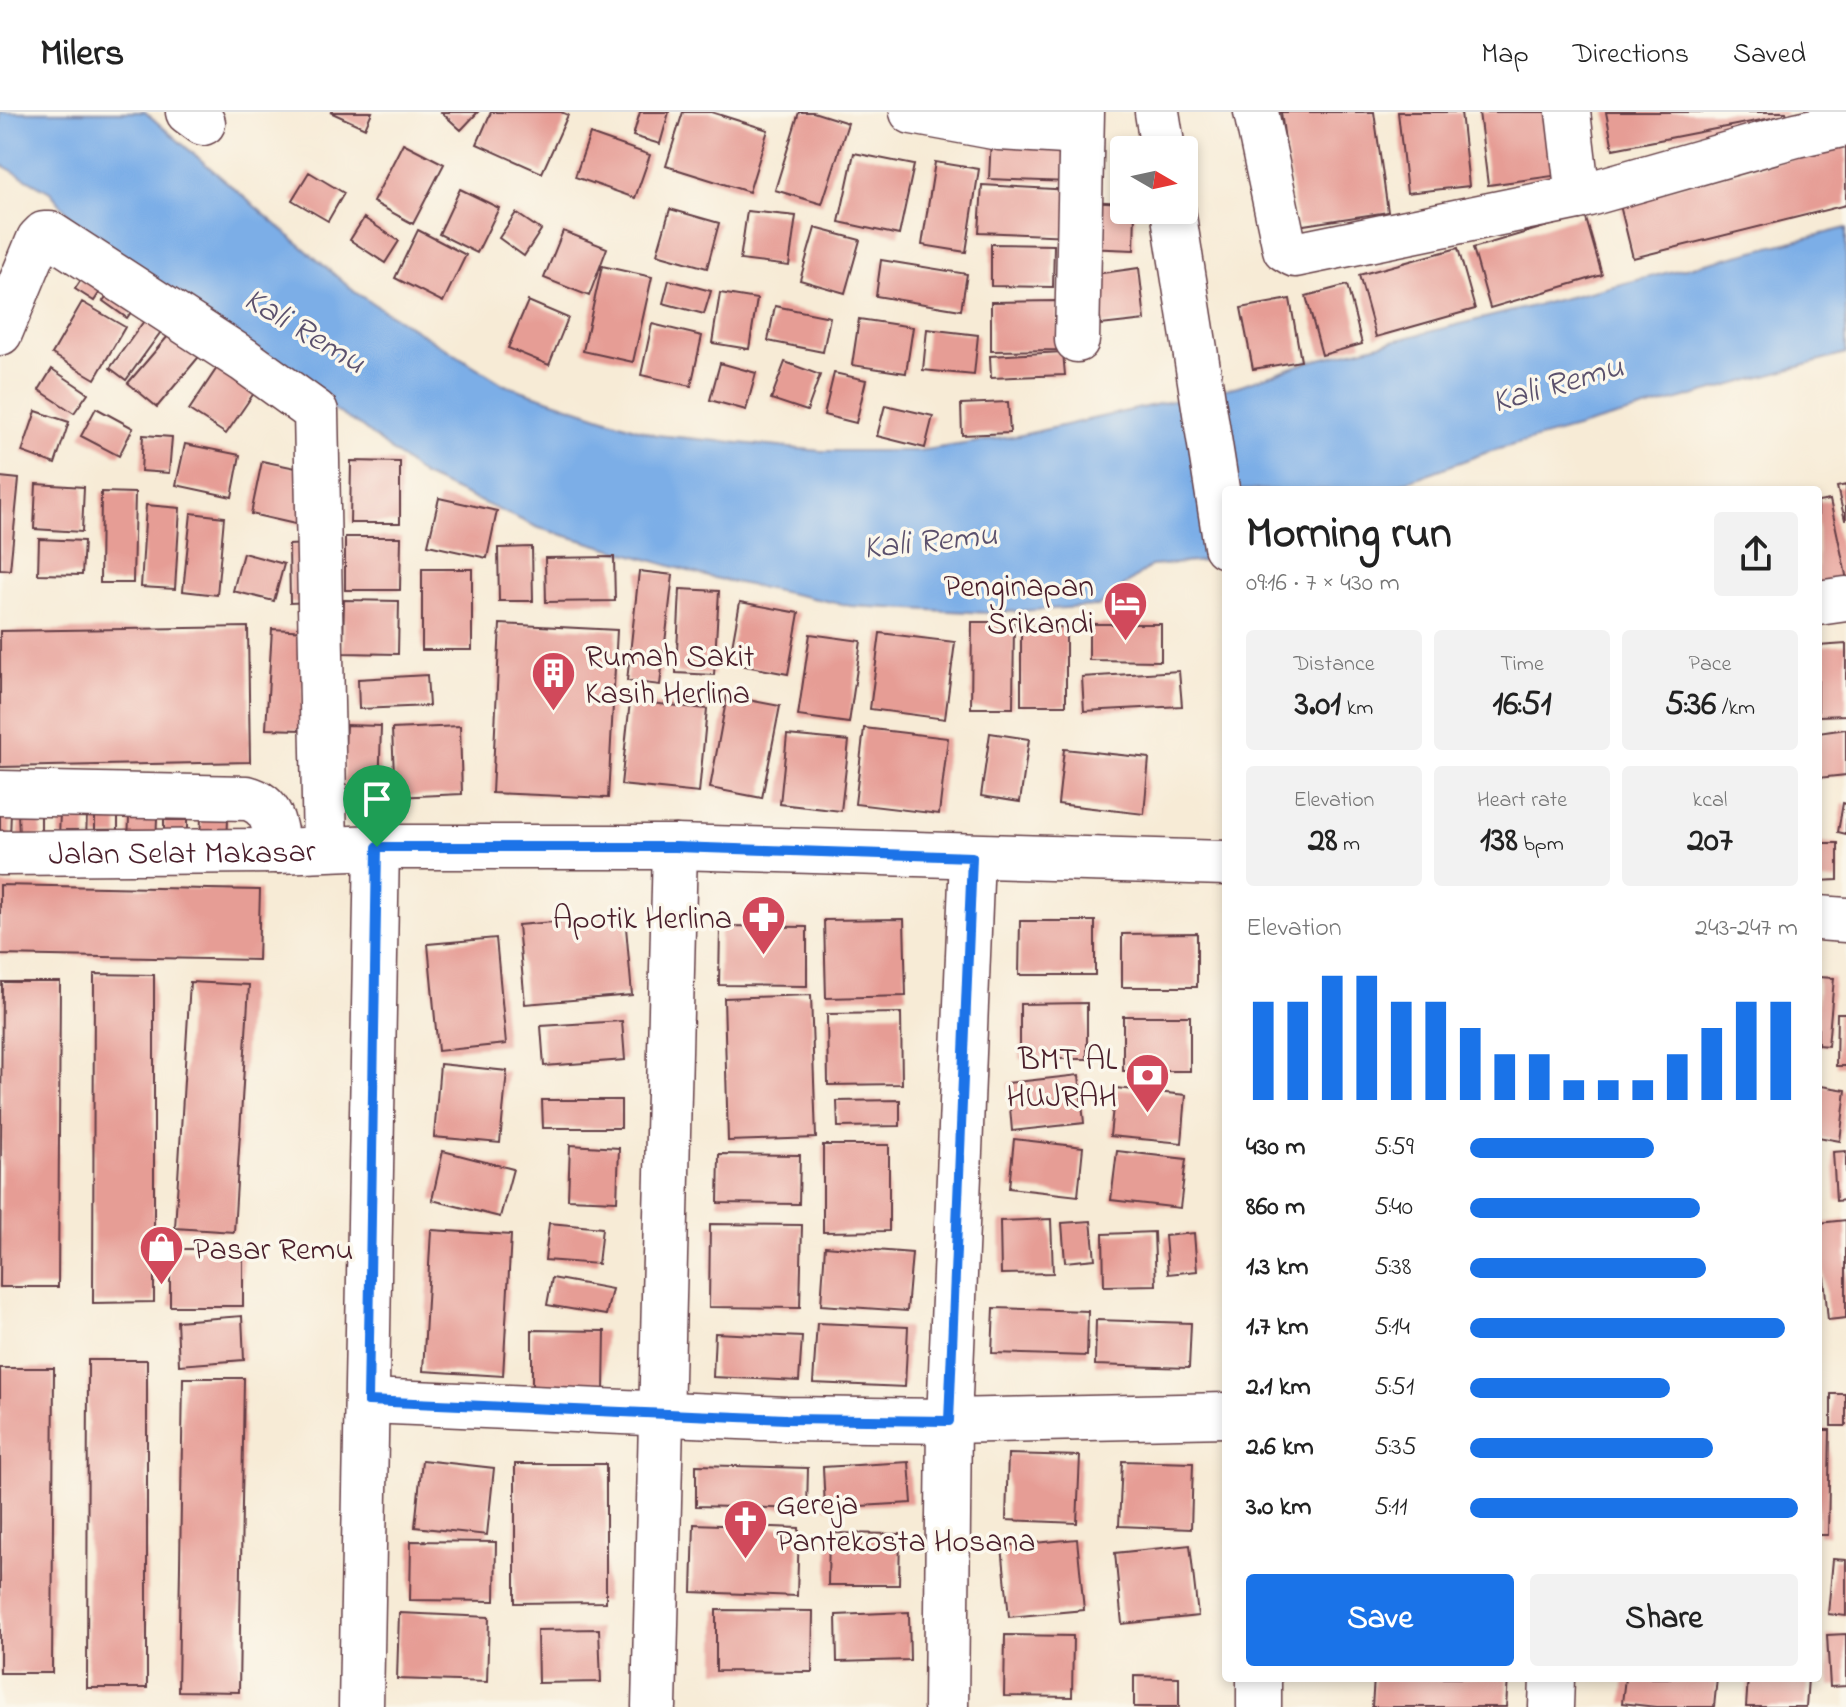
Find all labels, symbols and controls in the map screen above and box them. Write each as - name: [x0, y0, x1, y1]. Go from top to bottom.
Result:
- text: Milers: [40, 27, 124, 83]
- text: Map: [1481, 35, 1529, 76]
- text: Directions: [1573, 35, 1689, 76]
- text: Saved: [1733, 35, 1806, 76]
- north arrow: [1110, 136, 1198, 224]
- map controls: [1110, 136, 1198, 224]
- water label: Kali Remu: [233, 276, 375, 389]
- water label: Kali Remu: [1486, 343, 1630, 428]
- text: Morning run: [1246, 503, 1452, 567]
- water label: Kali Remu: [861, 511, 1000, 575]
- button: share: [1714, 512, 1798, 596]
- place label: Penginapan Srikandi: [944, 565, 1094, 649]
- text: 09:16 · 7 × 430 m: [1246, 565, 1400, 603]
- hotel icon: Penginapan Srikandi: [1101, 579, 1149, 642]
- place label: Rumah Sakit Kasih Herlina: [585, 635, 755, 719]
- building icon: Rumah Sakit Kasih Herlina: [530, 649, 578, 712]
- text: Distance: [1293, 649, 1375, 681]
- text: Time: [1500, 649, 1544, 681]
- text: Pace: [1689, 649, 1731, 681]
- text: 3.01: [1295, 681, 1341, 731]
- text: 16:51: [1493, 681, 1551, 731]
- text: 5:36: [1665, 681, 1716, 731]
- text: km: [1341, 693, 1373, 725]
- text: /km: [1716, 693, 1755, 725]
- pin: [343, 765, 411, 847]
- icon: arrive: [355, 777, 399, 821]
- text: Elevation: [1294, 785, 1374, 817]
- text: Heart rate: [1477, 785, 1567, 817]
- text: kcal: [1693, 785, 1727, 817]
- text: 28: [1308, 817, 1338, 867]
- text: 138: [1480, 817, 1518, 867]
- text: 207: [1687, 817, 1733, 867]
- street label: Jalan Selat Makasar: [48, 829, 317, 880]
- text: m: [1338, 829, 1360, 861]
- text: bpm: [1518, 829, 1564, 861]
- pharmacy icon: Apotik Herlina: [739, 893, 787, 956]
- place label: Apotik Herlina: [553, 897, 732, 944]
- text: Elevation: [1246, 910, 1342, 948]
- text: 243–247 m: [1695, 910, 1798, 948]
- place label: BMT AL HUJRAH: [1007, 1038, 1117, 1122]
- bank icon: BMT AL HUJRAH: [1124, 1052, 1172, 1115]
- text: 430 m: [1246, 1129, 1305, 1167]
- text: 5:59: [1374, 1129, 1414, 1167]
- text: 860 m: [1246, 1189, 1305, 1227]
- text: 5:40: [1374, 1189, 1413, 1227]
- shop icon: Pasar Remu: [138, 1224, 186, 1287]
- place label: Pasar Remu: [193, 1228, 353, 1275]
- text: 1.3 km: [1246, 1249, 1308, 1287]
- text: 5:38: [1374, 1249, 1412, 1287]
- text: 1.7 km: [1246, 1309, 1308, 1347]
- text: 5:14: [1374, 1309, 1410, 1347]
- text: 2.1 km: [1246, 1369, 1311, 1407]
- text: 5:51: [1374, 1369, 1414, 1407]
- text: 2.6 km: [1246, 1429, 1314, 1467]
- text: 5:35: [1374, 1429, 1417, 1467]
- place label: Gereja Pantekosta Hosana: [776, 1483, 1036, 1567]
- text: 3.0 km: [1246, 1489, 1311, 1527]
- text: 5:11: [1374, 1489, 1408, 1527]
- church icon: Gereja Pantekosta Hosana: [721, 1497, 769, 1560]
- button: Save: [1246, 1574, 1514, 1666]
- button: Share: [1530, 1574, 1798, 1666]

